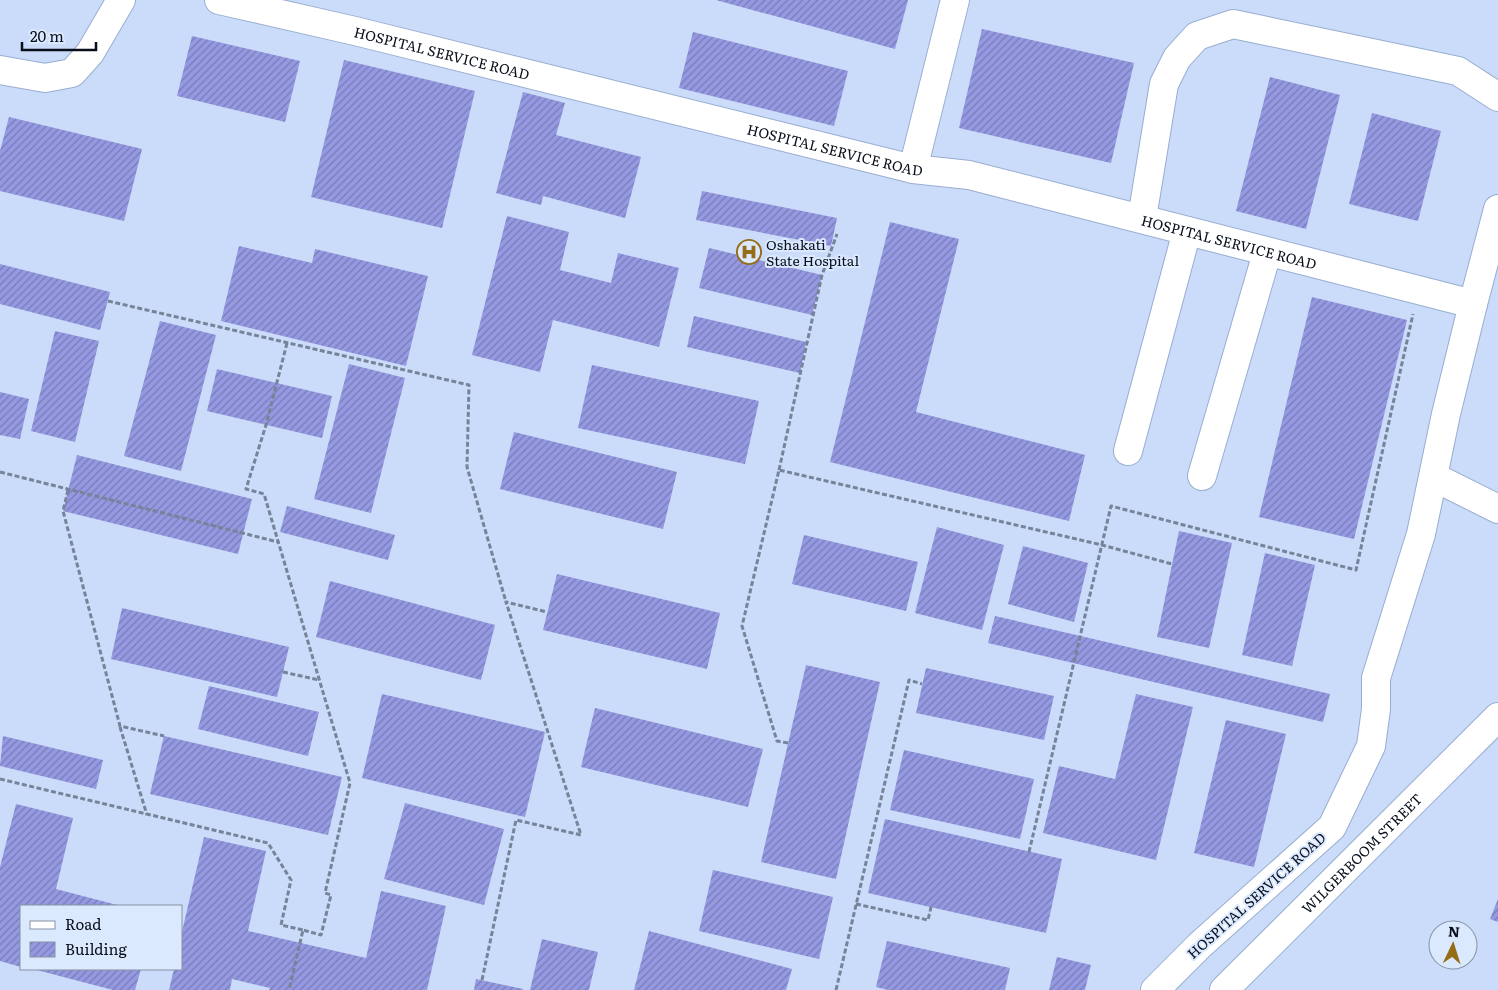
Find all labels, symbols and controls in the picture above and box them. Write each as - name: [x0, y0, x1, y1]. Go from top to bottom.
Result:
- scale bar: [22, 20, 96, 52]
- street label: HOSPITAL SERVICE ROAD: [352, 21, 532, 84]
- text: 20 m: [30, 24, 64, 47]
- street label: HOSPITAL SERVICE ROAD: [745, 118, 924, 180]
- street label: HOSPITAL SERVICE ROAD: [1139, 209, 1319, 274]
- place label: Oshakati State Hospital: [766, 234, 859, 270]
- hospital icon: Oshakati State Hospital: [736, 239, 762, 265]
- street label: WILGERBOOM STREET: [1297, 789, 1426, 918]
- street label: HOSPITAL SERVICE ROAD: [1182, 827, 1330, 963]
- legend: [20, 905, 182, 970]
- text: Road: [65, 912, 101, 935]
- north arrow: [1428, 920, 1478, 970]
- text: N: [1447, 921, 1461, 941]
- text: Building: [65, 937, 127, 960]

